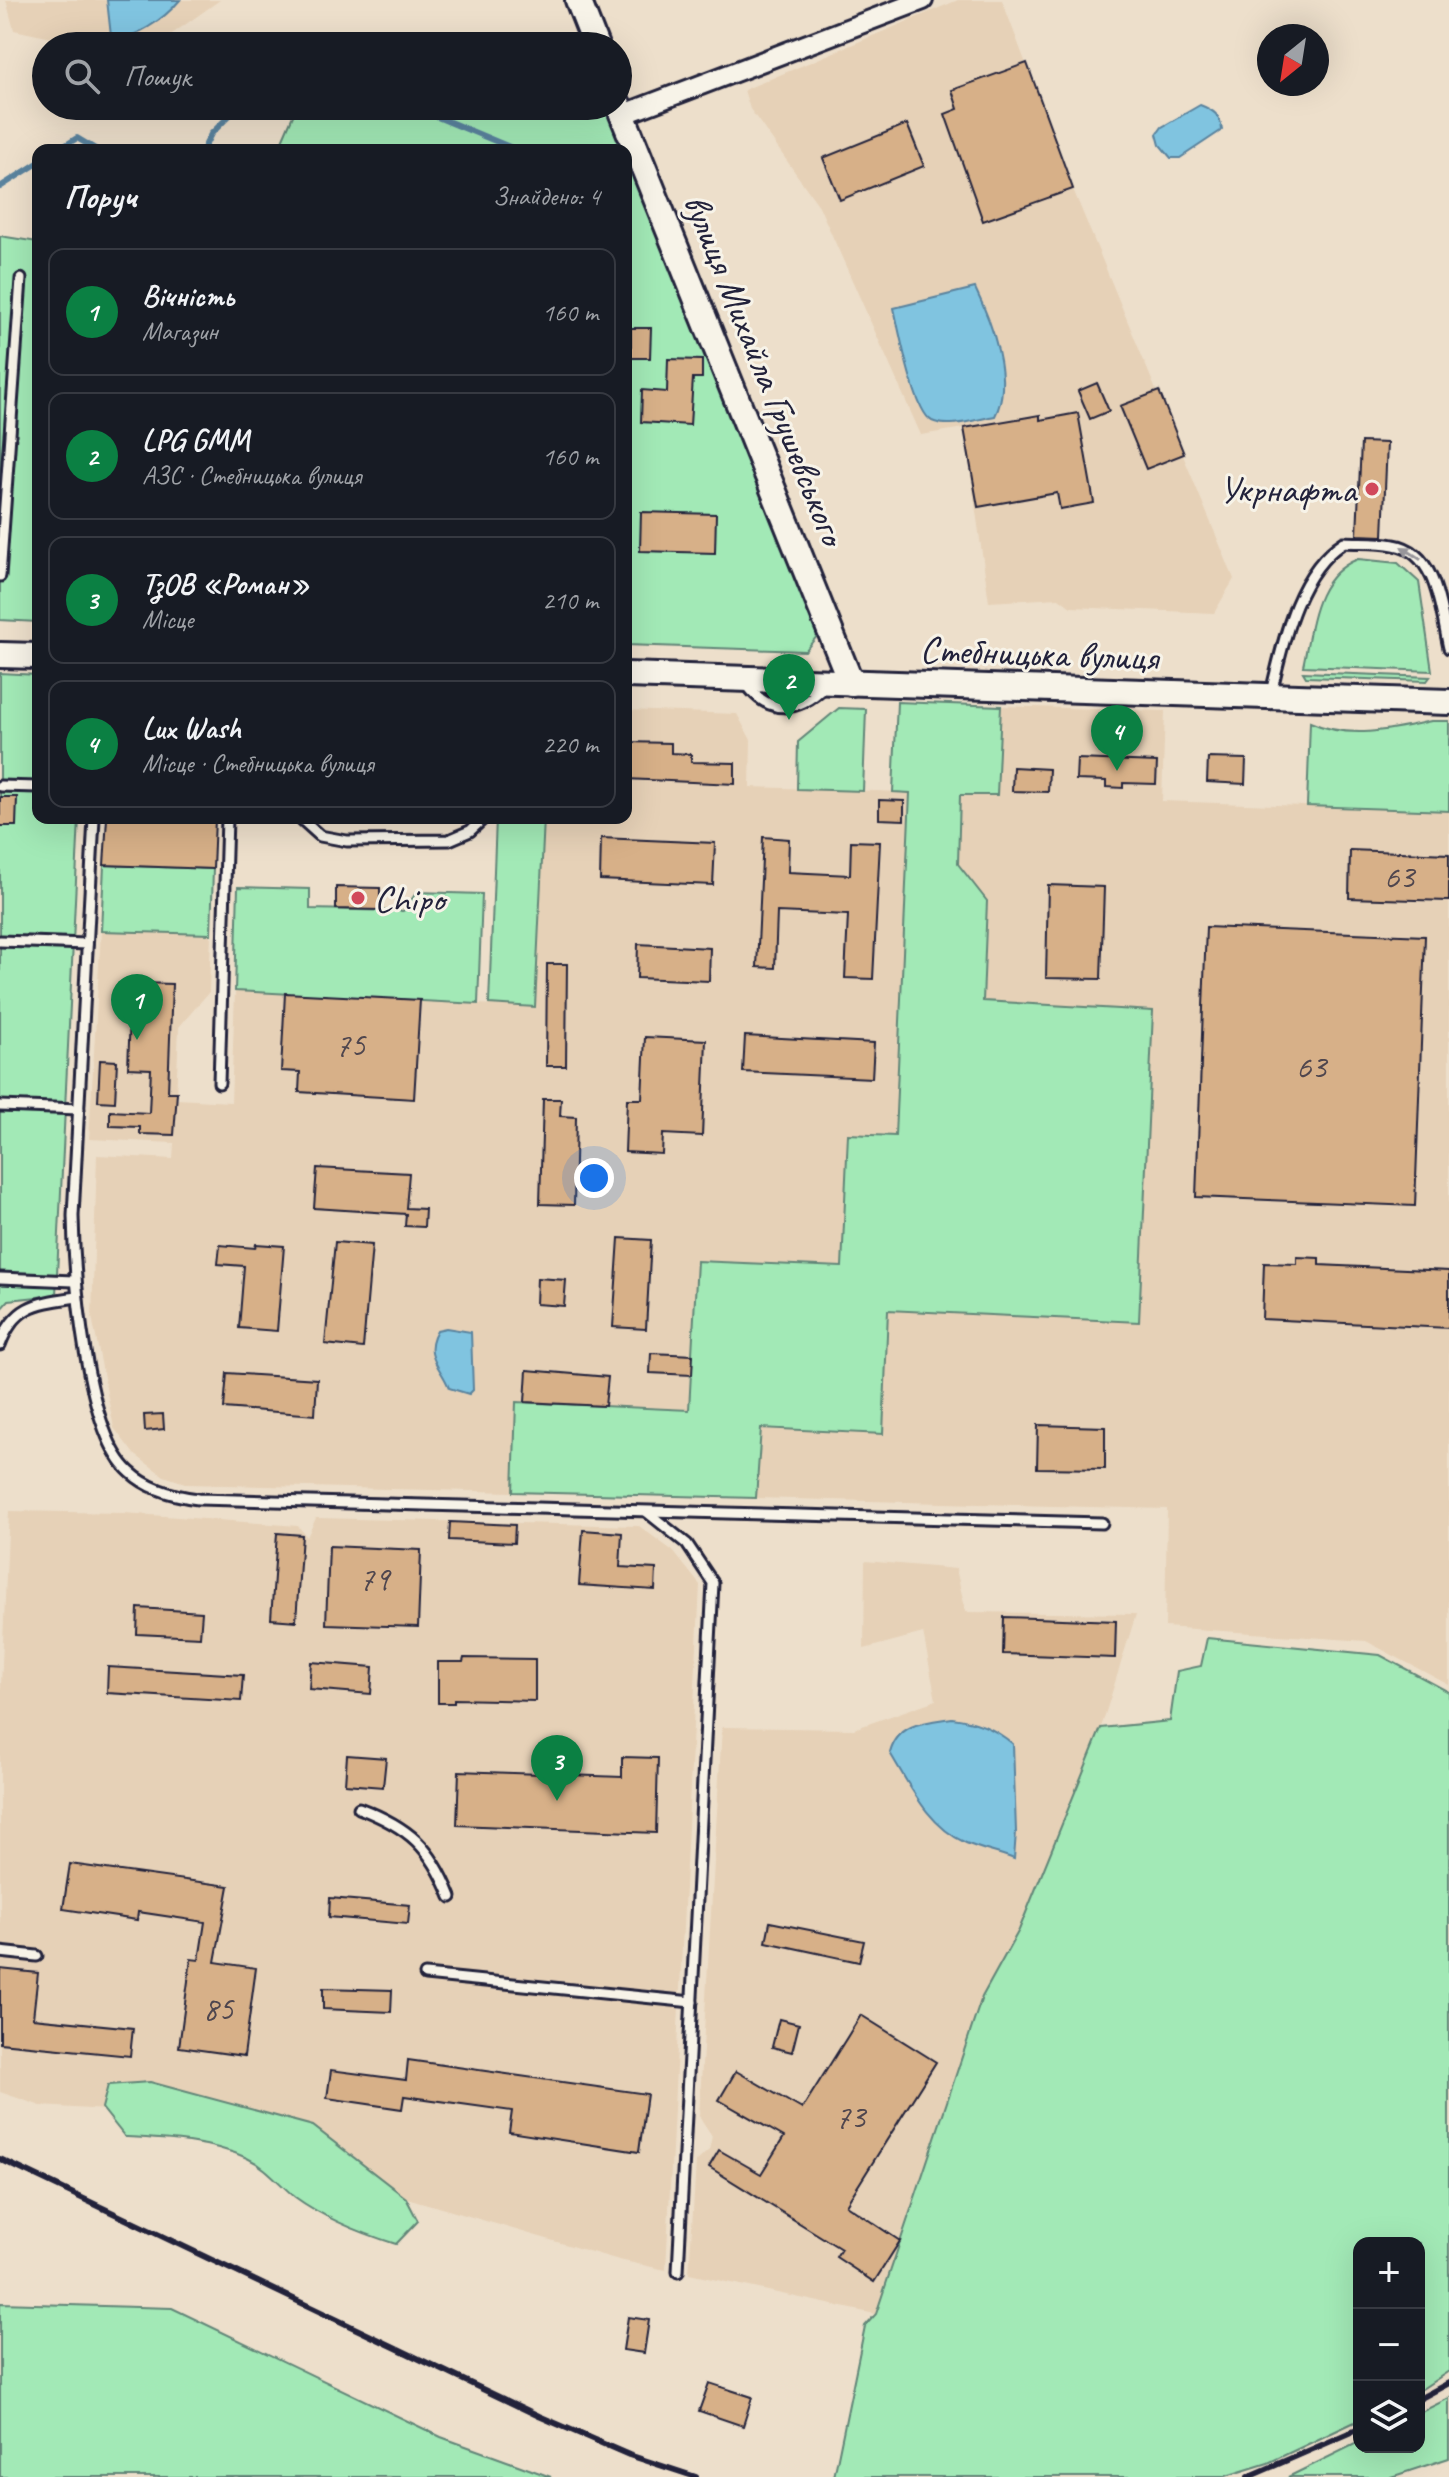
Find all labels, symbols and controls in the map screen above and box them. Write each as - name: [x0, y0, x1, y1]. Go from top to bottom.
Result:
- north arrow: [1257, 24, 1329, 96]
- search box: [32, 32, 632, 120]
- icon: search: [60, 54, 104, 98]
- text: Пошук: [124, 57, 191, 95]
- text: Поруч: [64, 175, 137, 218]
- text: Знайдено: 4: [493, 180, 600, 213]
- street label: вулиця Михайла Грушевського: [673, 187, 858, 555]
- text: Вічність: [142, 277, 234, 315]
- text: 1: [86, 296, 98, 329]
- text: 160 m: [542, 296, 598, 329]
- text: Магазин: [142, 315, 218, 348]
- text: LPG GMM: [142, 421, 250, 459]
- text: 2: [86, 440, 98, 473]
- text: 160 m: [542, 440, 598, 473]
- text: АЗС · Стебницька вулиця: [142, 459, 362, 492]
- place label: Укрнафта: [1219, 466, 1359, 513]
- marker: Укрнафта: [1363, 480, 1381, 498]
- one-way arrow: [1400, 546, 1421, 561]
- text: ТзОВ «Роман»: [142, 565, 310, 603]
- text: 3: [86, 584, 98, 617]
- text: 210 m: [542, 584, 598, 617]
- text: Місце: [142, 603, 193, 636]
- street label: Стебницька вулиця: [919, 626, 1162, 681]
- pin: 2: [763, 654, 815, 720]
- pin: 4: [1091, 705, 1143, 771]
- text: Lux Wash: [142, 709, 241, 747]
- text: 4: [86, 728, 98, 761]
- text: 220 m: [542, 728, 598, 761]
- text: Місце · Стебницька вулиця: [142, 747, 374, 780]
- house number: 63: [1384, 855, 1417, 898]
- place label: Chipo: [374, 875, 448, 922]
- marker: Chipo: [349, 889, 367, 907]
- pin: 1: [111, 974, 163, 1040]
- house number: 75: [335, 1023, 367, 1066]
- house number: 63: [1296, 1045, 1329, 1088]
- your location: [574, 1158, 614, 1198]
- house number: 79: [359, 1557, 392, 1600]
- pin: 3: [531, 1735, 583, 1801]
- house number: 85: [203, 1987, 235, 2030]
- house number: 73: [835, 2095, 868, 2138]
- map controls: [1353, 2237, 1425, 2453]
- button: +: [1353, 2237, 1425, 2309]
- button: −: [1353, 2309, 1425, 2381]
- button: layers: [1353, 2381, 1425, 2453]

